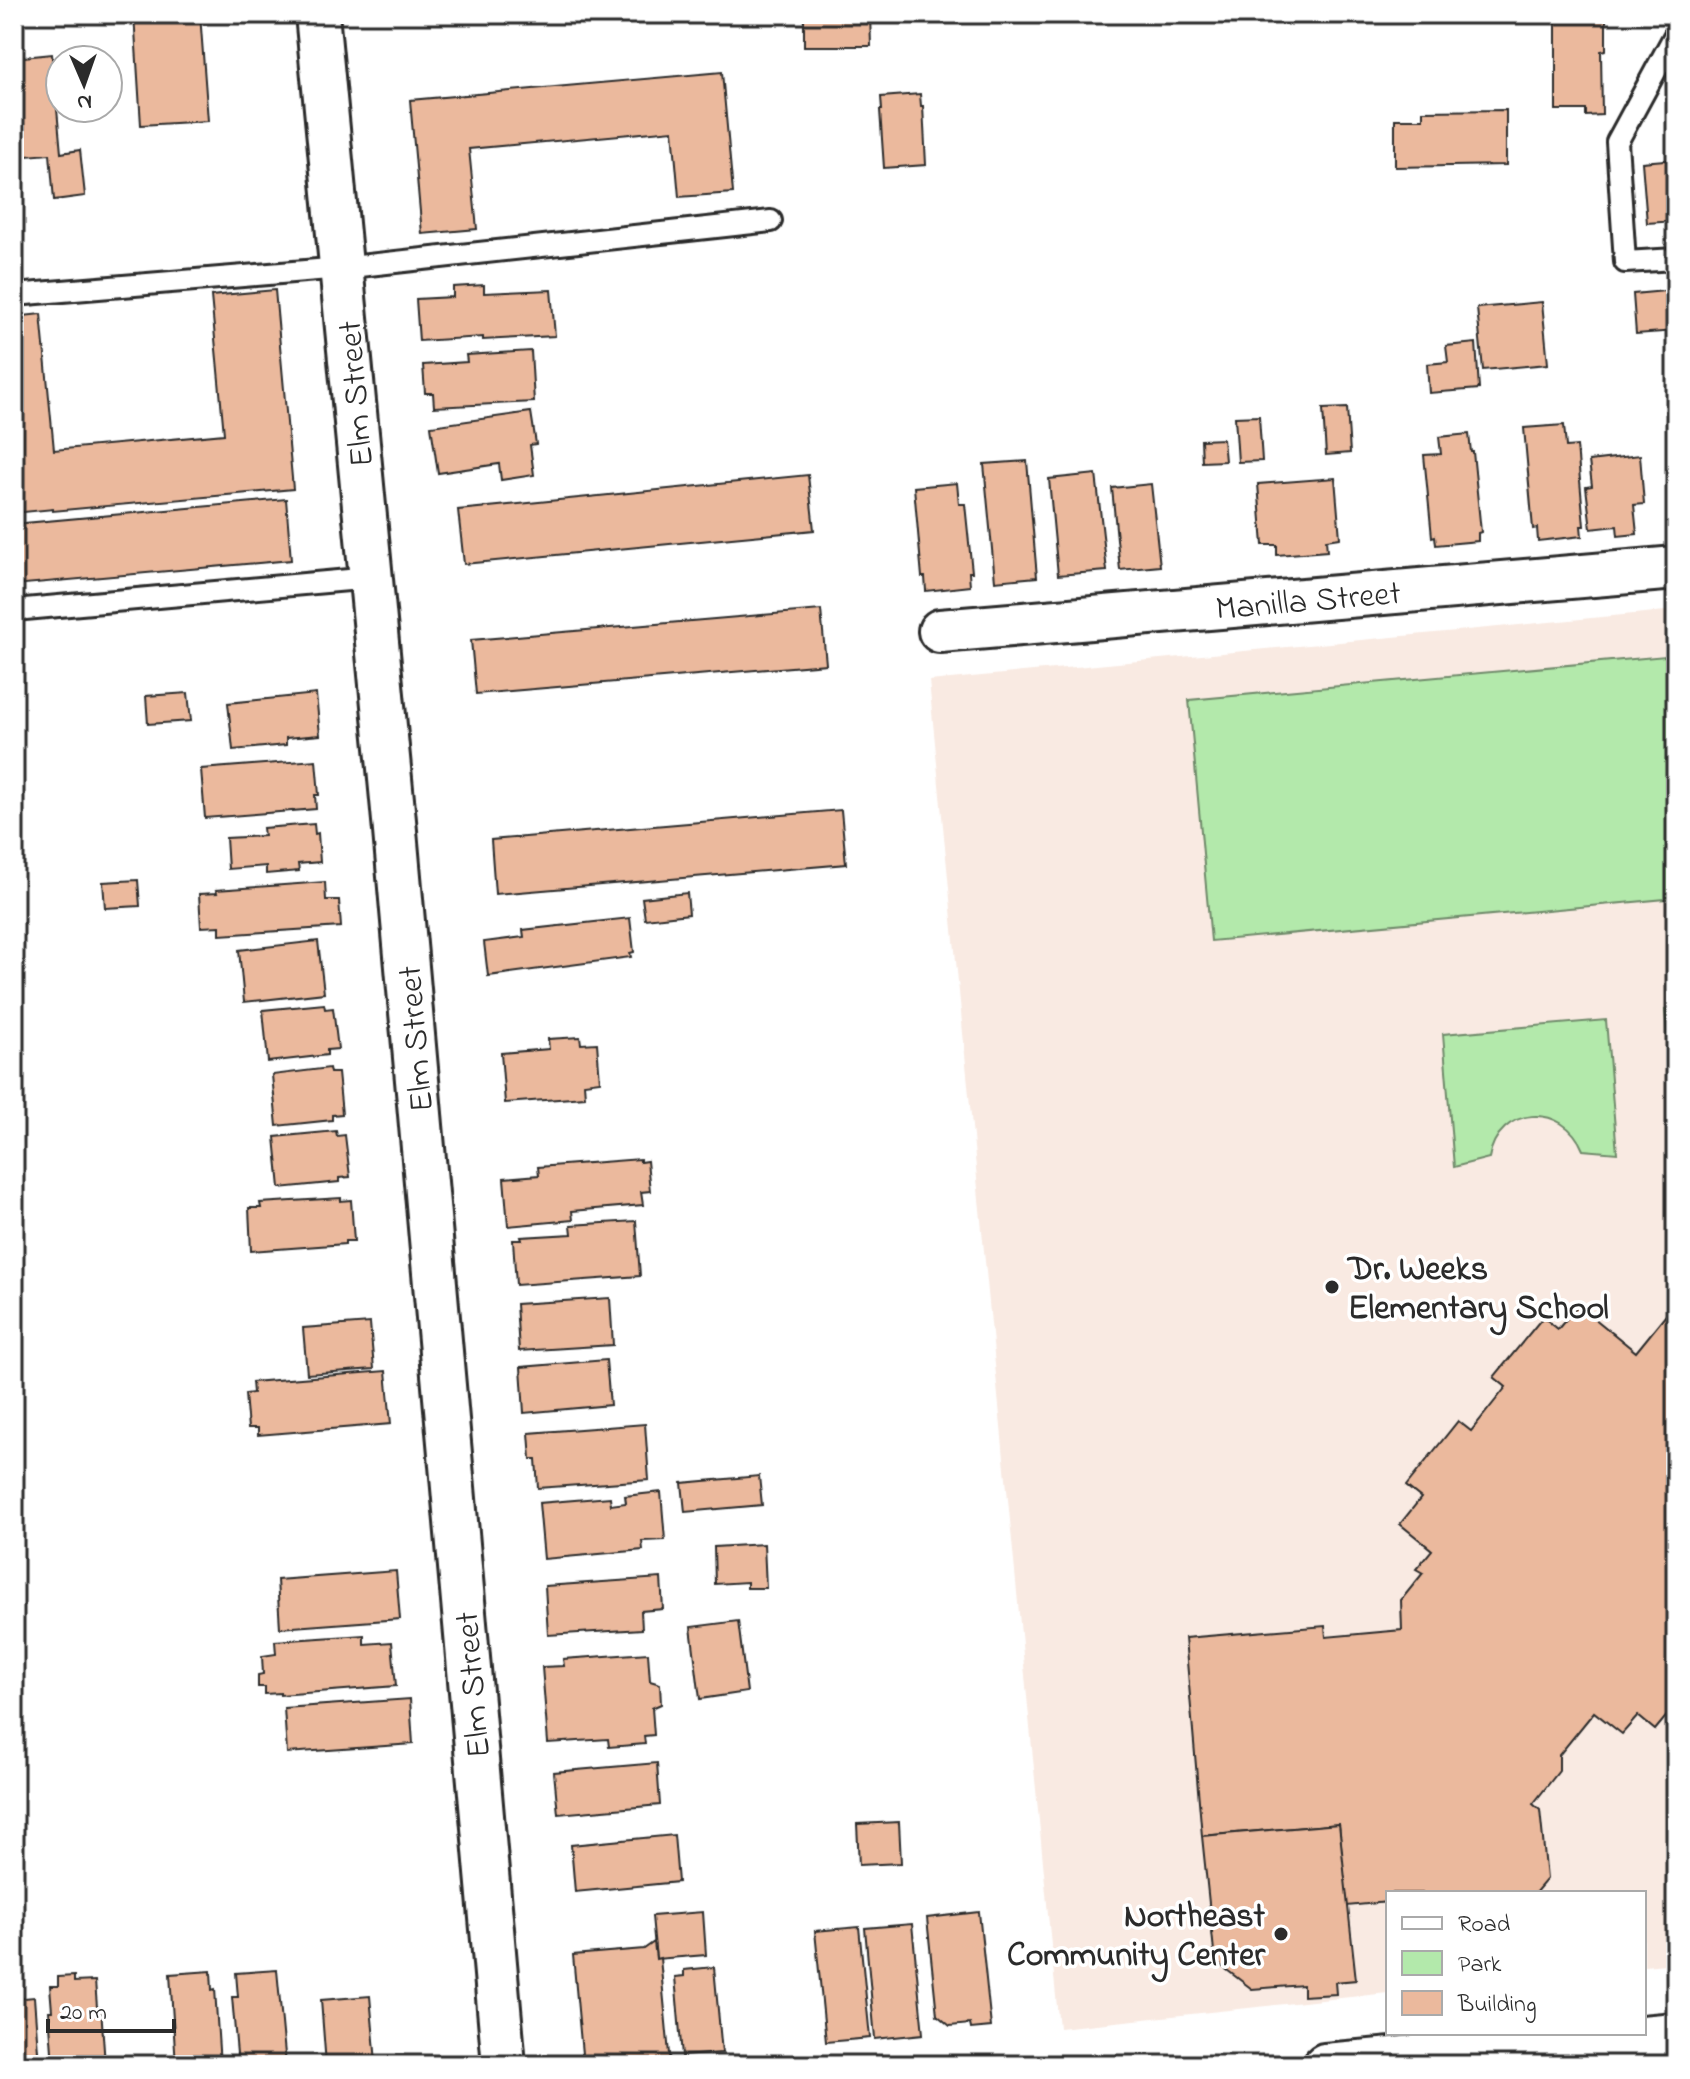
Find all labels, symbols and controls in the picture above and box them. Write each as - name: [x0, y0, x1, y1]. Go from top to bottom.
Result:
- north arrow: [44, 44, 124, 124]
- text: N: [77, 85, 93, 117]
- street label: Elm Street: [327, 318, 389, 469]
- street label: Manilla Street: [1214, 570, 1403, 636]
- street label: Elm Street: [387, 963, 449, 1114]
- place label: Dr. Weeks Elementary School: [1346, 1246, 1609, 1336]
- marker: Dr. Weeks Elementary School: [1323, 1278, 1341, 1296]
- street label: Elm Street: [444, 1609, 506, 1760]
- legend: [1386, 1891, 1646, 2035]
- place label: Northeast Community Center: [1007, 1893, 1266, 1983]
- text: Road: [1458, 1908, 1511, 1943]
- marker: Northeast Community Center: [1272, 1925, 1290, 1943]
- text: Park: [1458, 1948, 1502, 1983]
- scale bar: [48, 1983, 174, 2033]
- text: Building: [1457, 1988, 1537, 2023]
- text: 20 m: [60, 1996, 107, 2031]

